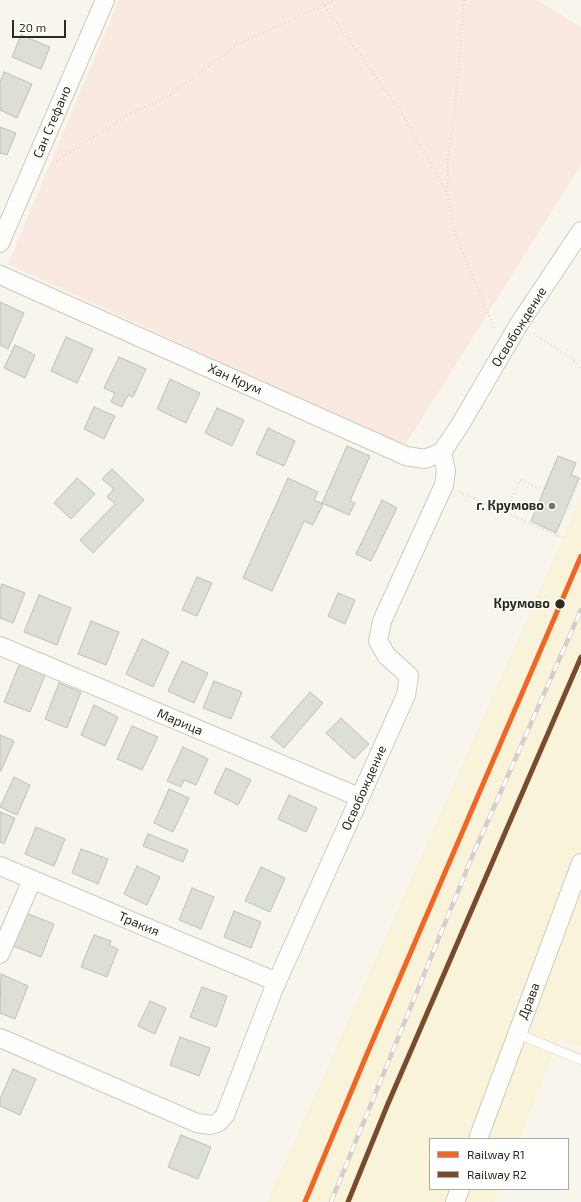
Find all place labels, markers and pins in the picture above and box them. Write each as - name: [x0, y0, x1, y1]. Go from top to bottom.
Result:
- place label: г. Крумово: [476, 498, 544, 514]
- marker: г. Крумово: [547, 501, 557, 511]
- place label: Крумово: [494, 596, 550, 612]
- marker: Крумово: [553, 597, 567, 611]

